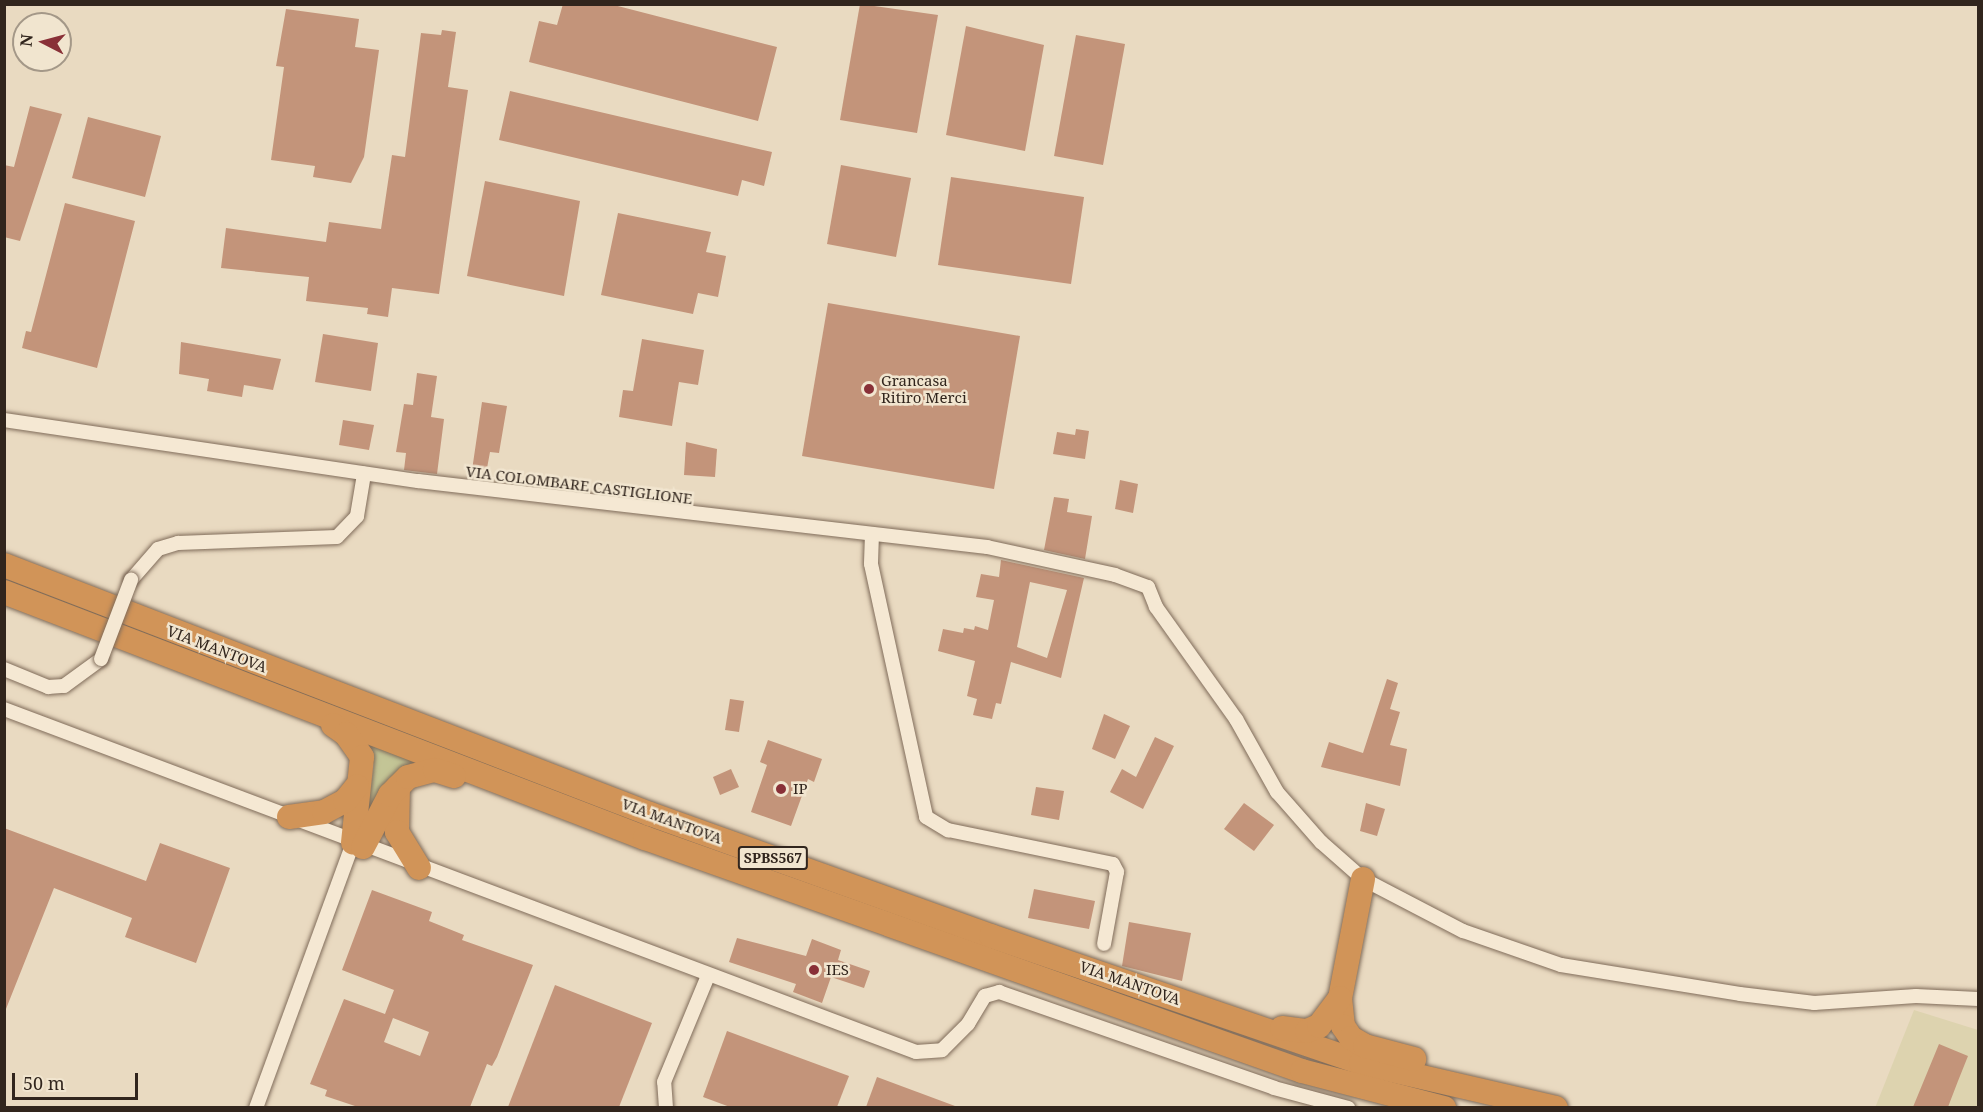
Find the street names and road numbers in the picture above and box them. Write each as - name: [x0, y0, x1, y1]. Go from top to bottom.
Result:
- street label: VIA COLOMBARE CASTIGLIONE: [465, 462, 693, 508]
- street label: VIA MANTOVA: [165, 622, 269, 676]
- street label: VIA MANTOVA: [619, 795, 725, 847]
- road number: SPBS567: [737, 847, 809, 869]
- street label: VIA MANTOVA: [1077, 957, 1183, 1009]

